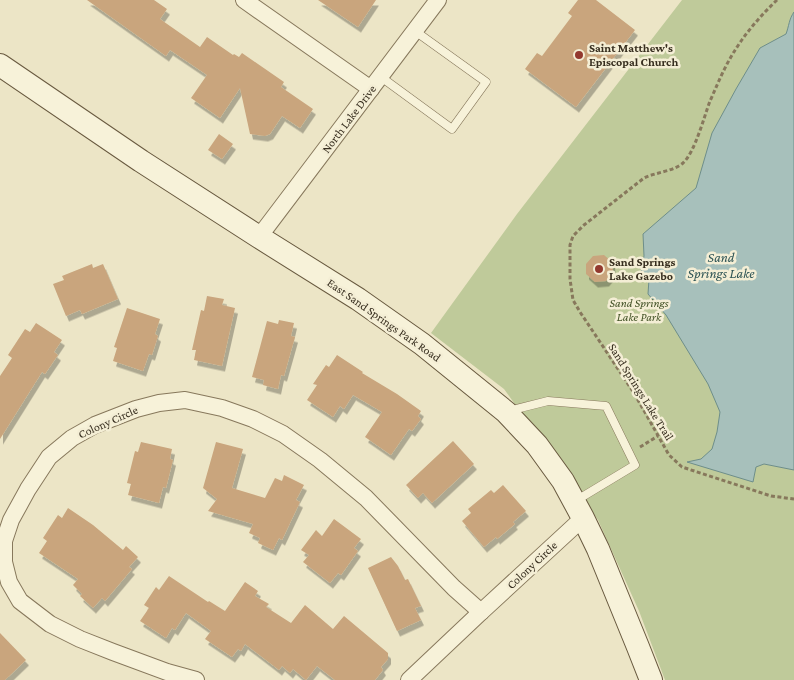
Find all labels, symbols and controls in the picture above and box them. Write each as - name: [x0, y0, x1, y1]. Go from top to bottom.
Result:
- place label: Saint Matthew's Episcopal Church: [589, 41, 678, 69]
- marker: Saint Matthew's Episcopal Church: [573, 49, 585, 61]
- street label: North Lake Drive: [319, 82, 379, 156]
- water label: Sand Springs Lake: [688, 249, 755, 281]
- place label: Sand Springs Lake Gazebo: [609, 255, 675, 283]
- marker: Sand Springs Lake Gazebo: [593, 263, 605, 275]
- street label: East Sand Springs Park Road: [324, 275, 444, 365]
- park label: Sand Springs Lake Park: [609, 296, 669, 324]
- street label: Sand Springs Lake Trail: [605, 341, 677, 443]
- street label: Colony Circle: [76, 403, 140, 441]
- street label: Colony Circle: [504, 538, 560, 592]

